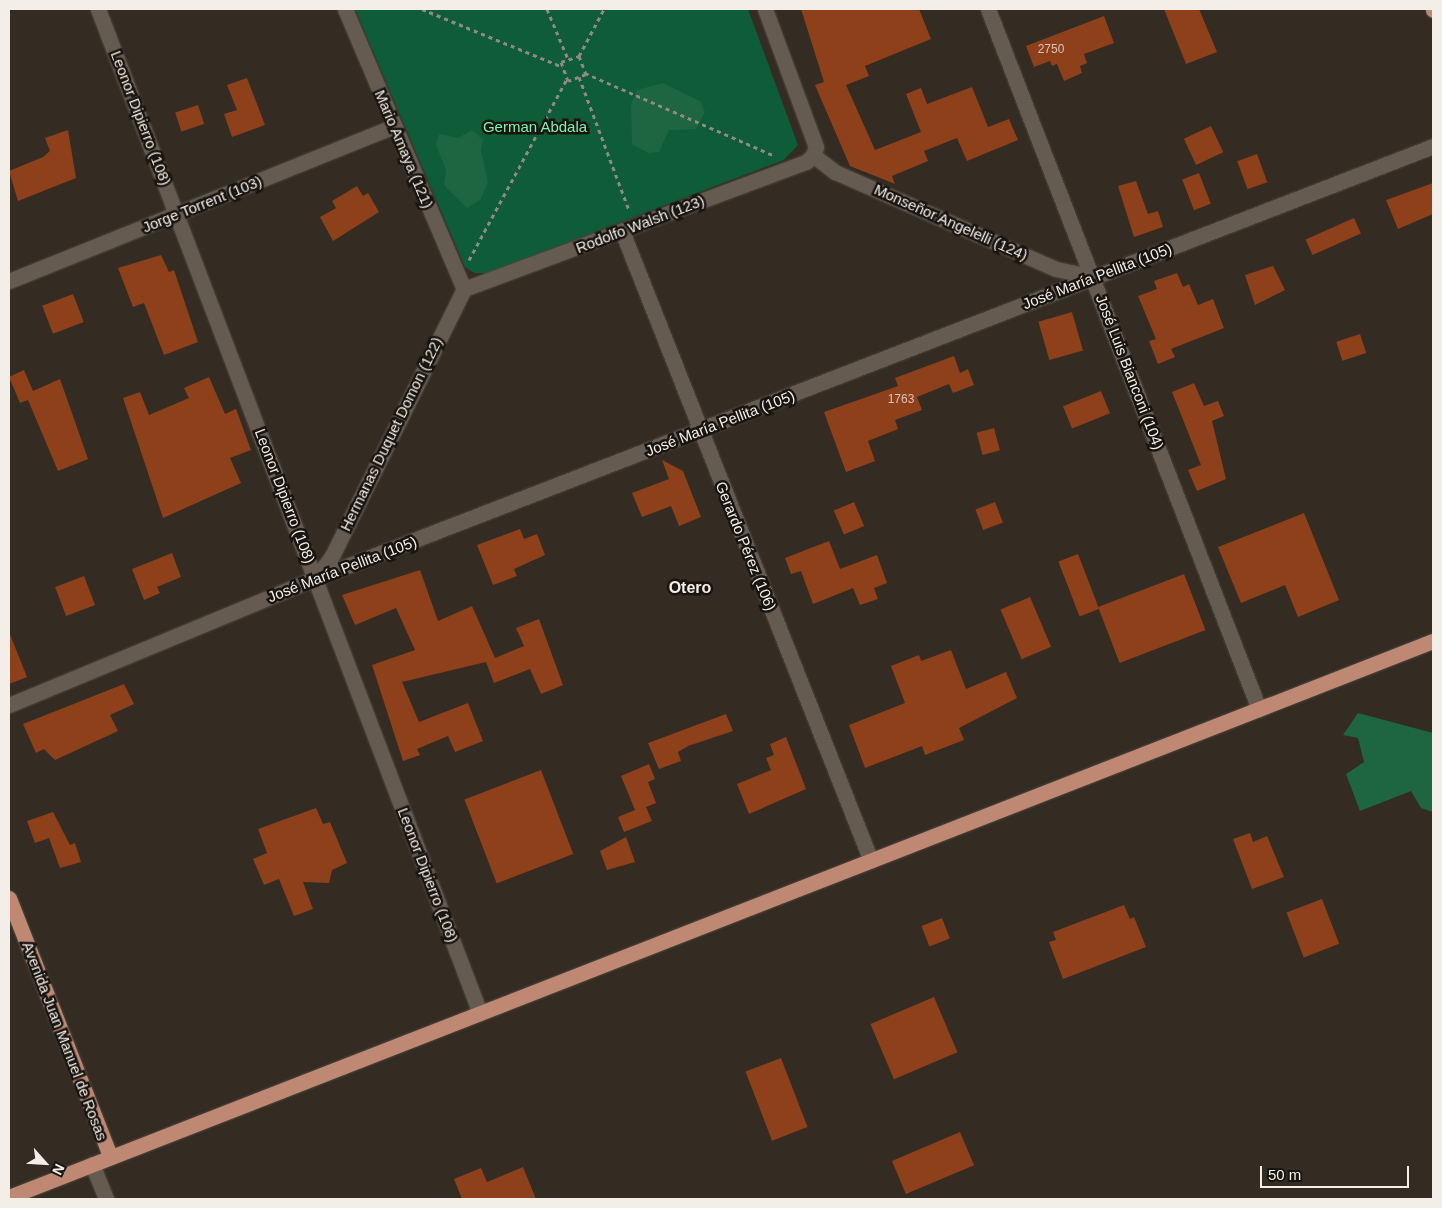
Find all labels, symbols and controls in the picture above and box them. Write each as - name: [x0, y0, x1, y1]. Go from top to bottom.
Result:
- house number: 2750: [1038, 43, 1064, 57]
- street label: Leonor Dipierro (108): [107, 48, 175, 188]
- street label: Mario Amaya (121): [371, 87, 437, 211]
- park label: German Abdala: [482, 118, 588, 136]
- street label: Jorge Torrent (103): [139, 172, 265, 236]
- street label: Monseñor Angelelli (124): [871, 180, 1031, 264]
- street label: Rodolfo Walsh (123): [573, 191, 707, 257]
- street label: José María Pellita (105): [1020, 239, 1174, 313]
- street label: José Luis Bianconi (104): [1092, 292, 1168, 452]
- street label: Hermanas Duquet Domon (122): [336, 334, 446, 534]
- street label: José María Pellita (105): [643, 386, 797, 460]
- house number: 1763: [888, 393, 914, 407]
- street label: Leonor Dipierro (108): [251, 426, 319, 566]
- street label: Gerardo Pérez (106): [712, 479, 780, 613]
- street label: José María Pellita (105): [265, 532, 419, 606]
- district label: Otero: [669, 578, 711, 598]
- street label: Leonor Dipierro (108): [394, 805, 462, 945]
- street label: Avenida Juan Manuel de Rosas: [19, 939, 111, 1143]
- north arrow: [20, 1138, 70, 1188]
- scale bar: [1262, 1156, 1411, 1188]
- text: N: [49, 1162, 68, 1178]
- text: 50 m: [1268, 1166, 1301, 1183]

